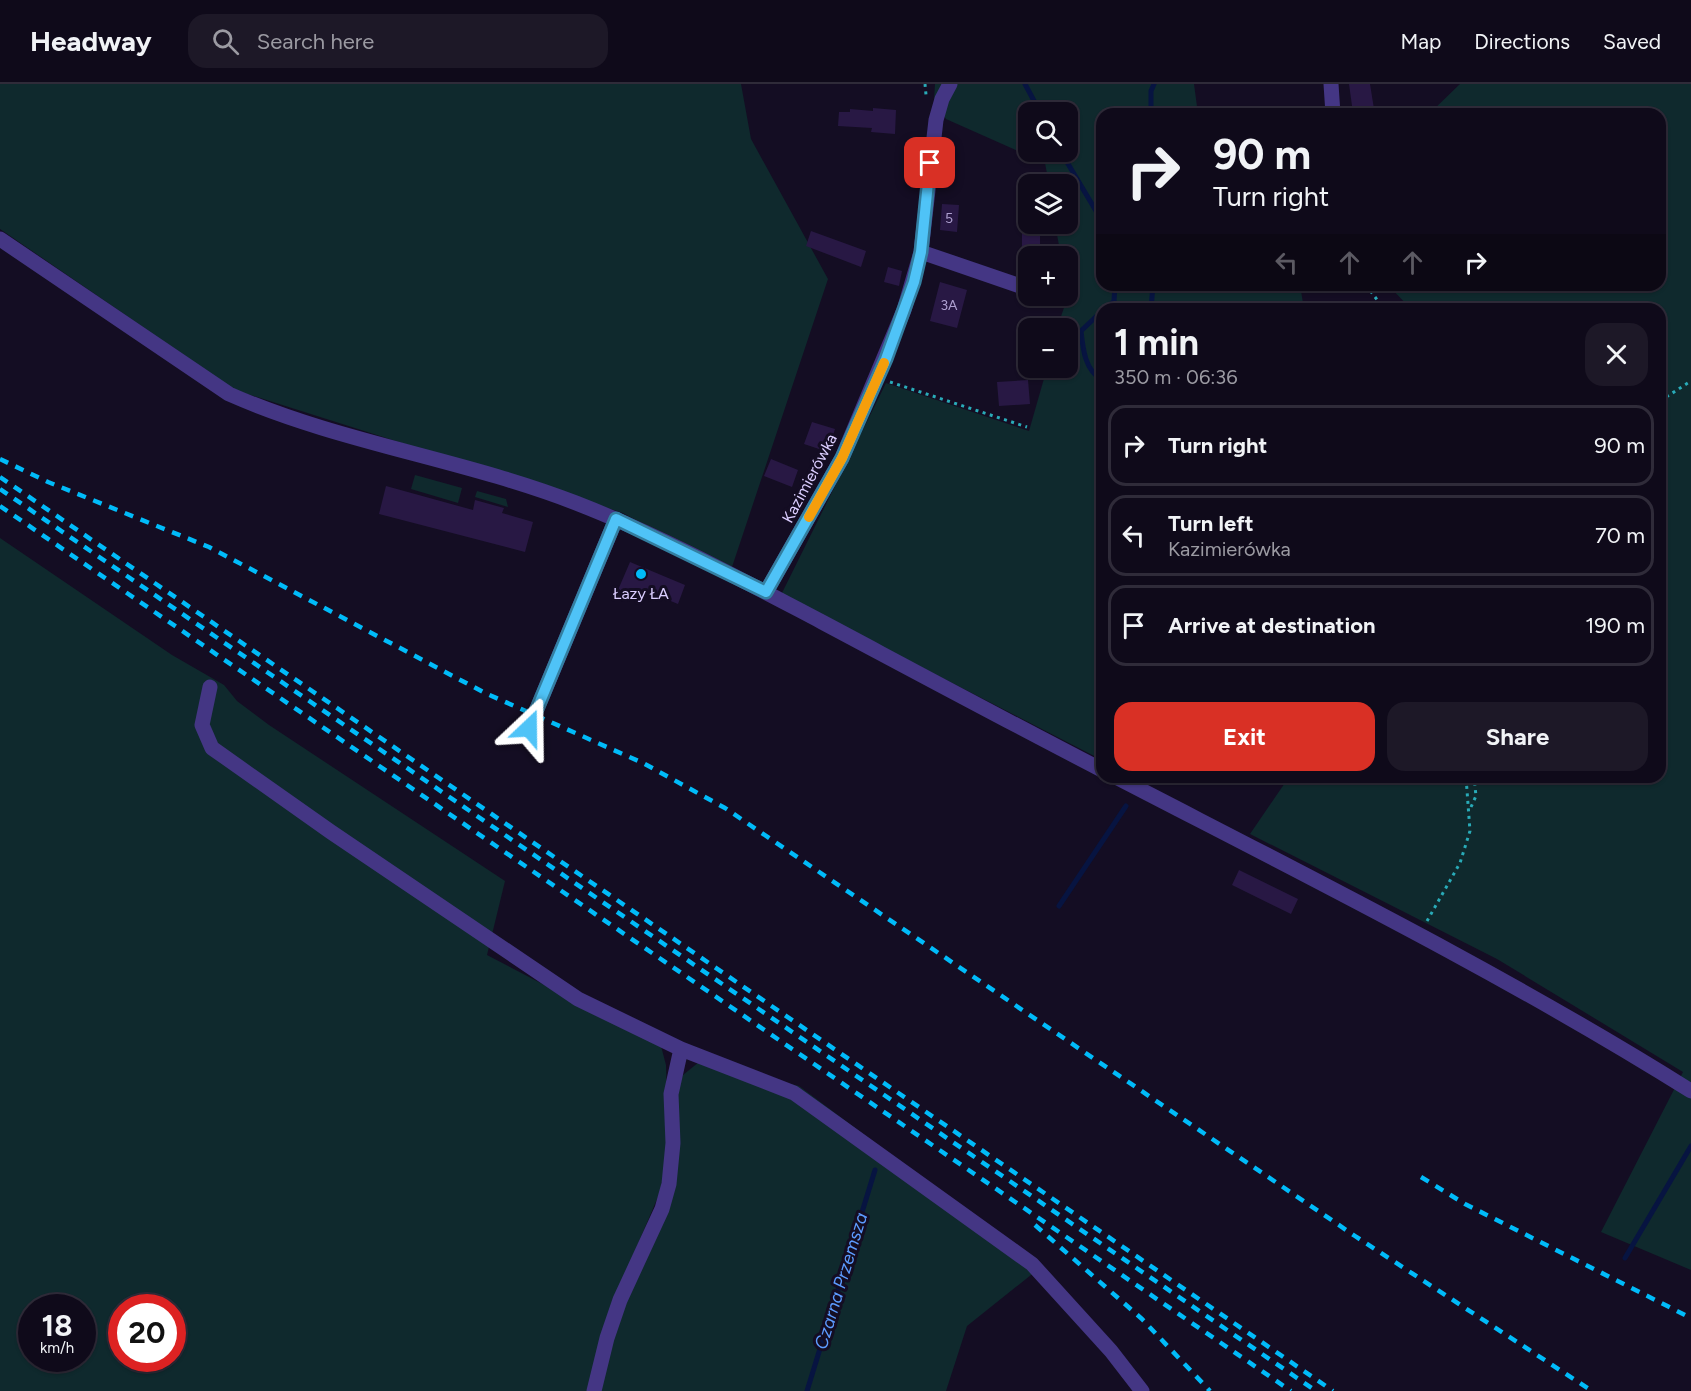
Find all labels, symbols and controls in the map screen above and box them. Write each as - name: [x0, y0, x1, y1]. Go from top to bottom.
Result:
- search box: [188, 14, 608, 68]
- text: Headway: [30, 24, 152, 58]
- icon: search: [209, 25, 242, 58]
- text: Search here: [257, 28, 374, 55]
- text: Map: [1400, 29, 1441, 54]
- text: Directions: [1474, 29, 1570, 54]
- text: Saved: [1603, 29, 1661, 54]
- map controls: [1018, 102, 1078, 378]
- button: search: [1018, 102, 1078, 162]
- text: 90 m: [1213, 129, 1311, 180]
- icon: right: [1114, 132, 1192, 210]
- pin: [904, 137, 955, 188]
- icon: arrive: [913, 146, 946, 179]
- button: layers: [1018, 174, 1078, 234]
- text: Turn right: [1213, 180, 1329, 213]
- house number: 5: [945, 210, 953, 227]
- button: +: [1018, 246, 1078, 306]
- icon: left: [1270, 246, 1303, 279]
- icon: ahead: [1333, 246, 1366, 279]
- icon: ahead: [1396, 246, 1429, 279]
- icon: right: [1459, 246, 1492, 279]
- house number: 3A: [940, 297, 958, 314]
- button: −: [1018, 318, 1078, 378]
- text: 1 min: [1114, 321, 1199, 364]
- button: close: [1585, 323, 1648, 386]
- text: 350 m · 06:36: [1114, 365, 1238, 389]
- icon: right: [1117, 429, 1150, 462]
- street label: Kazimierówka: [778, 430, 841, 526]
- text: Turn right: [1168, 432, 1267, 459]
- text: 90 m: [1594, 432, 1645, 459]
- text: Turn left: [1168, 510, 1254, 537]
- icon: left: [1117, 519, 1150, 552]
- text: 70 m: [1595, 522, 1645, 549]
- text: Kazimierówka: [1168, 537, 1291, 561]
- marker: Łazy ŁA: [634, 567, 648, 581]
- place label: Łazy ŁA: [613, 584, 669, 603]
- icon: arrive: [1117, 609, 1150, 642]
- text: Arrive at destination: [1168, 612, 1376, 639]
- text: 190 m: [1585, 612, 1645, 639]
- position arrow: [497, 696, 561, 760]
- button: Exit: [1114, 702, 1375, 771]
- button: Share: [1387, 702, 1648, 771]
- water label: Czarna Przemsza: [810, 1210, 872, 1352]
- speed limit sign: 20: [108, 1294, 186, 1372]
- text: 18: [41, 1307, 73, 1344]
- text: km/h: [40, 1339, 74, 1357]

